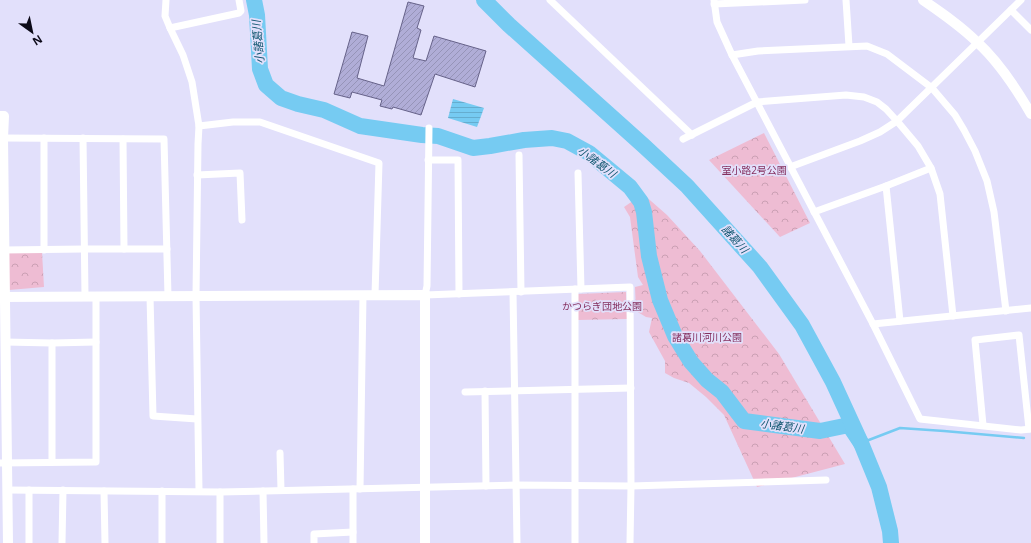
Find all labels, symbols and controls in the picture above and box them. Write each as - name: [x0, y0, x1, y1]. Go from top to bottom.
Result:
- north arrow: [12, 12, 52, 52]
- water label: 小諸葛川: [248, 18, 267, 65]
- text: N: [30, 32, 46, 50]
- water label: 小諸葛川: [575, 143, 620, 181]
- park label: 室小路2号公園: [721, 163, 787, 177]
- water label: 諸葛川: [719, 221, 753, 257]
- park label: かつらぎ団地公園: [562, 299, 642, 313]
- park label: 諸葛川河川公園: [672, 330, 742, 344]
- water label: 小諸葛川: [759, 415, 806, 436]

